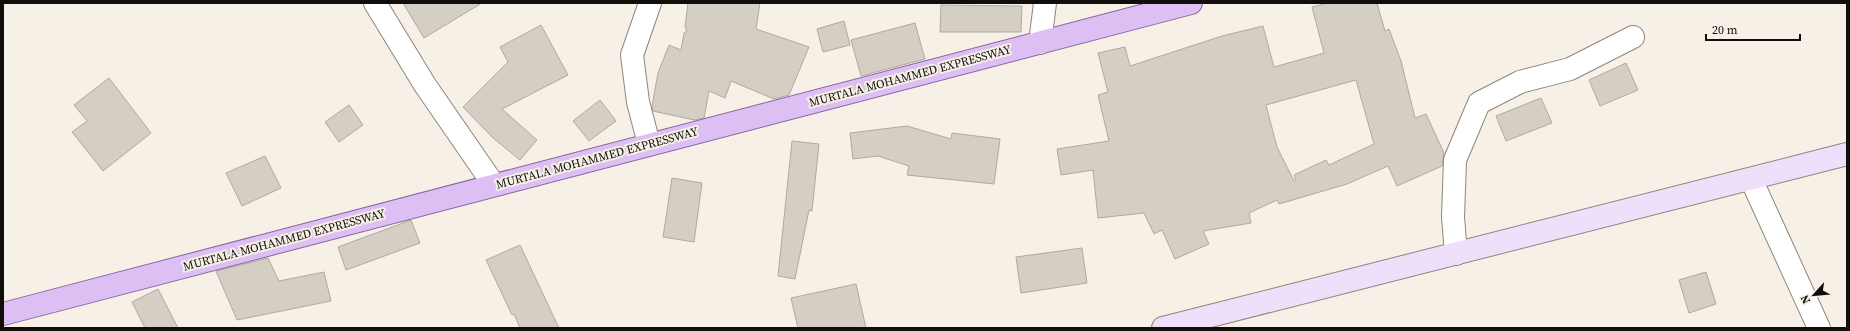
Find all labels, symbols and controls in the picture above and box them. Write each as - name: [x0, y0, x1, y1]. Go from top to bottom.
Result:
- scale bar: [1706, 16, 1800, 42]
- text: 20 m: [1712, 22, 1738, 38]
- street label: MURTALA MOHAMMED EXPRESSWAY: [807, 41, 1013, 111]
- street label: MURTALA MOHAMMED EXPRESSWAY: [494, 123, 700, 193]
- street label: MURTALA MOHAMMED EXPRESSWAY: [181, 205, 387, 275]
- north arrow: [1794, 275, 1834, 315]
- text: N: [1797, 292, 1814, 306]

